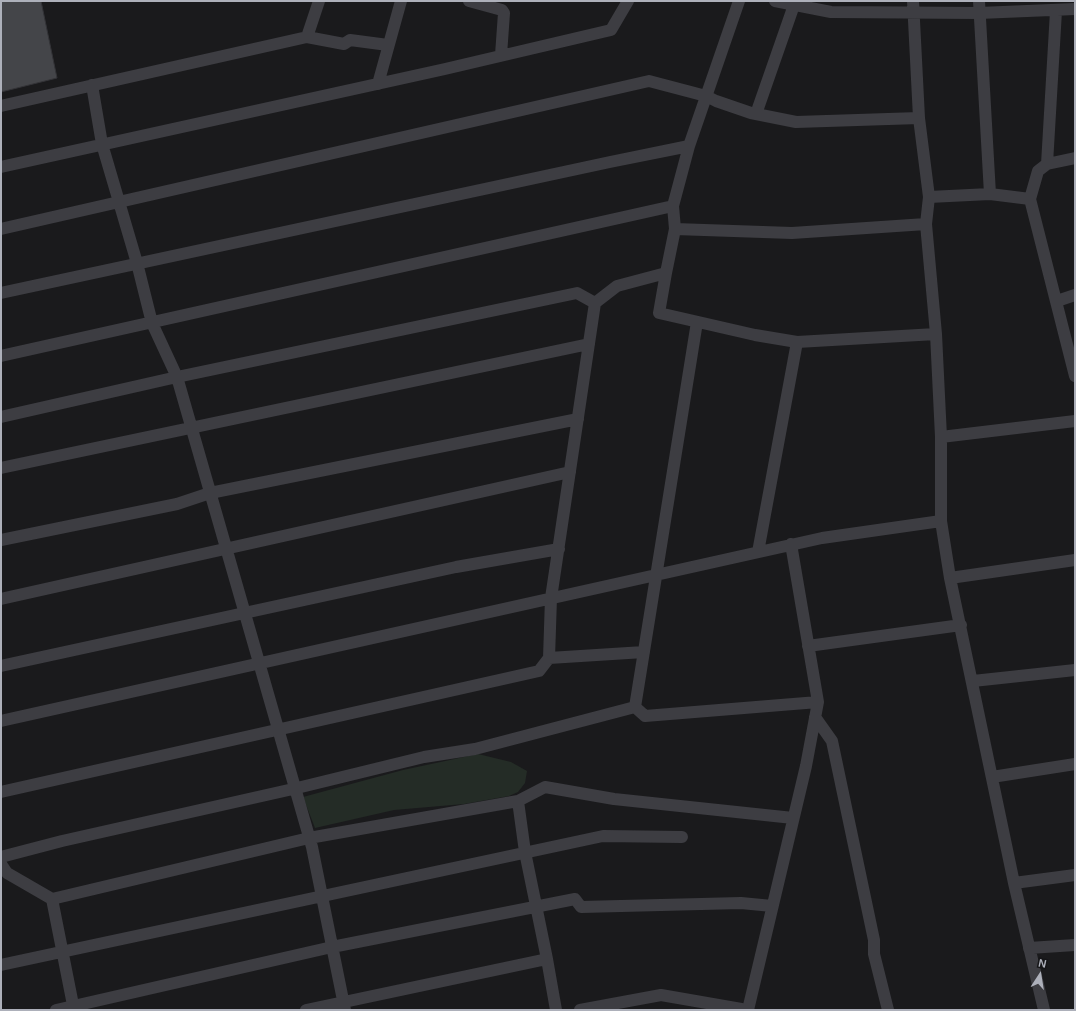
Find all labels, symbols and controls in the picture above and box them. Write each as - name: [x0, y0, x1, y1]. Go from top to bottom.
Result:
- north arrow: [1020, 955, 1060, 995]
- text: N: [1037, 957, 1048, 970]

